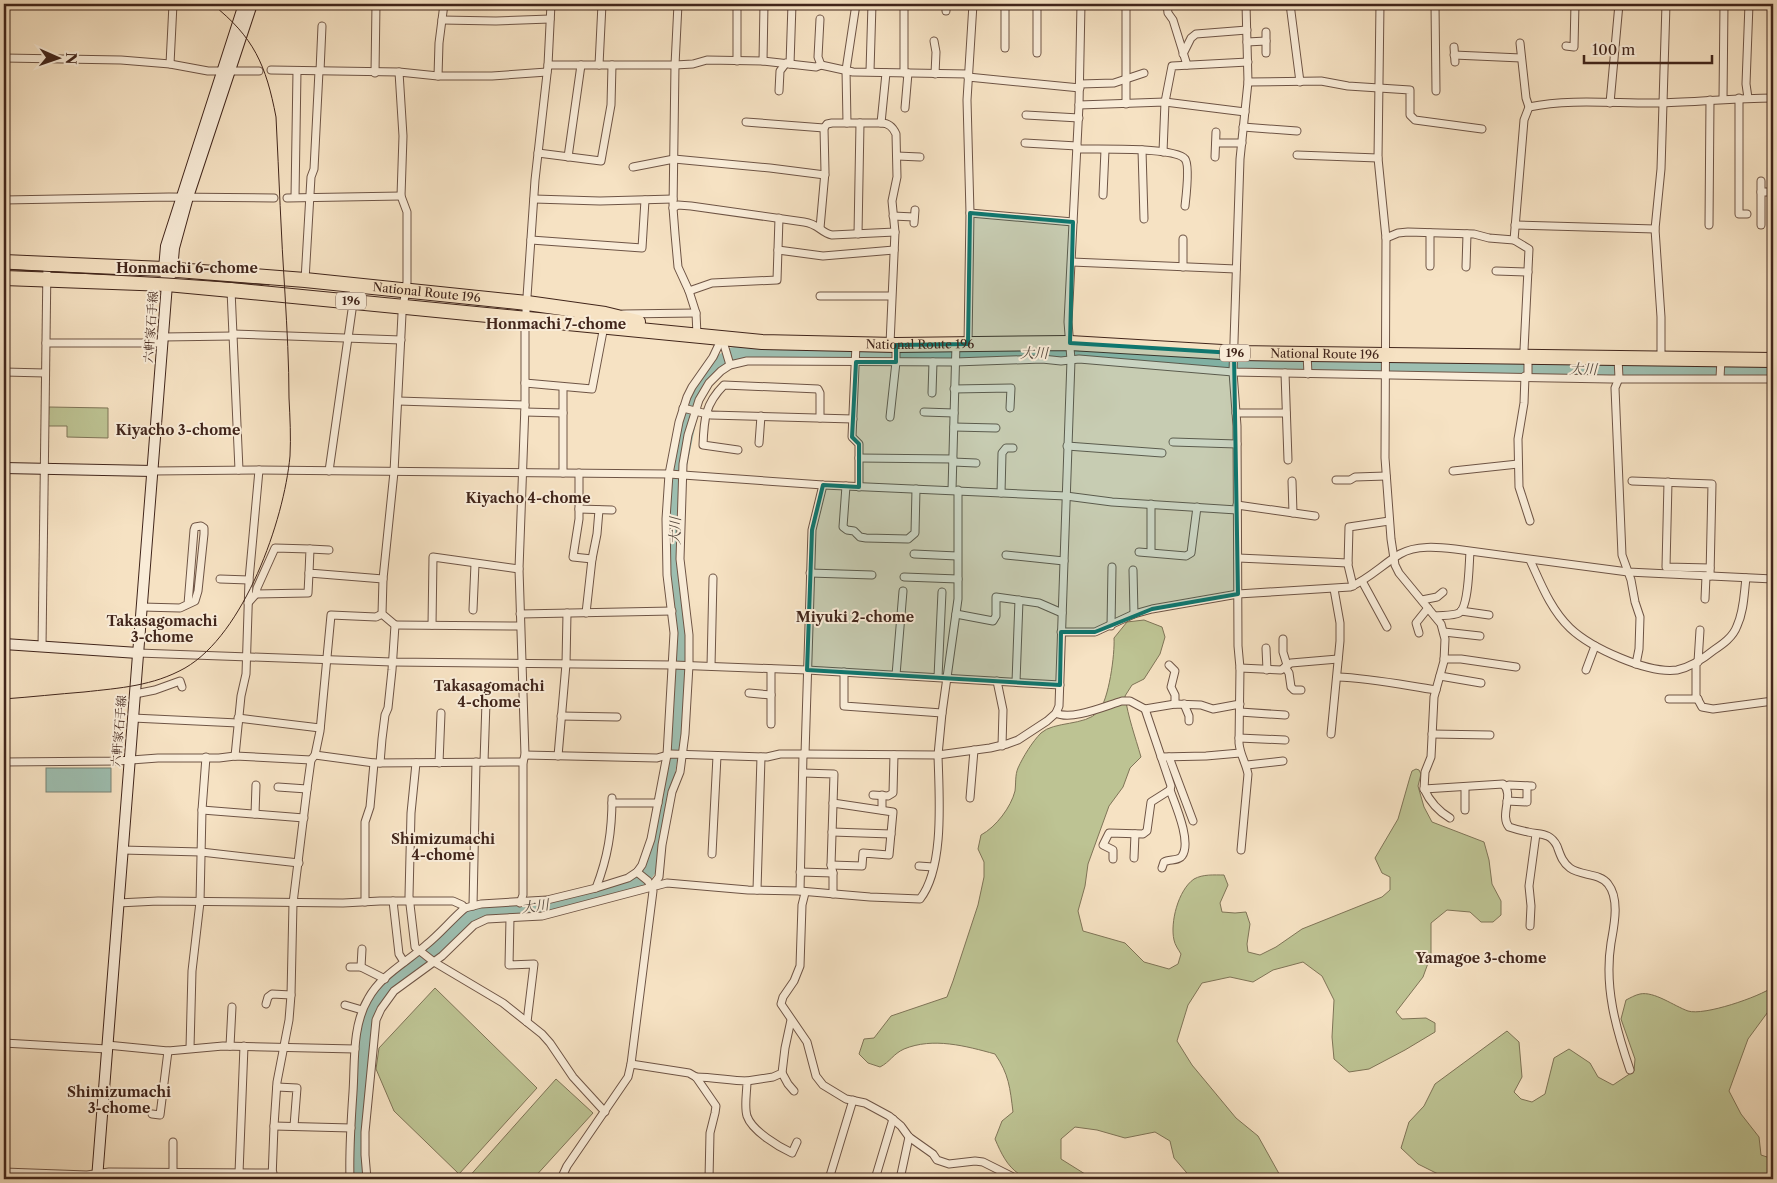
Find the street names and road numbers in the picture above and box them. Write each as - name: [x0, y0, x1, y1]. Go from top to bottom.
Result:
- street label: National Route 196: [372, 279, 482, 305]
- street label: 六軒家石手線: [141, 291, 160, 363]
- road number: 196: [336, 292, 366, 310]
- street label: National Route 196: [866, 336, 974, 352]
- road number: 196: [1220, 344, 1250, 362]
- street label: National Route 196: [1270, 345, 1379, 362]
- street label: 六軒家石手線: [108, 694, 129, 767]

